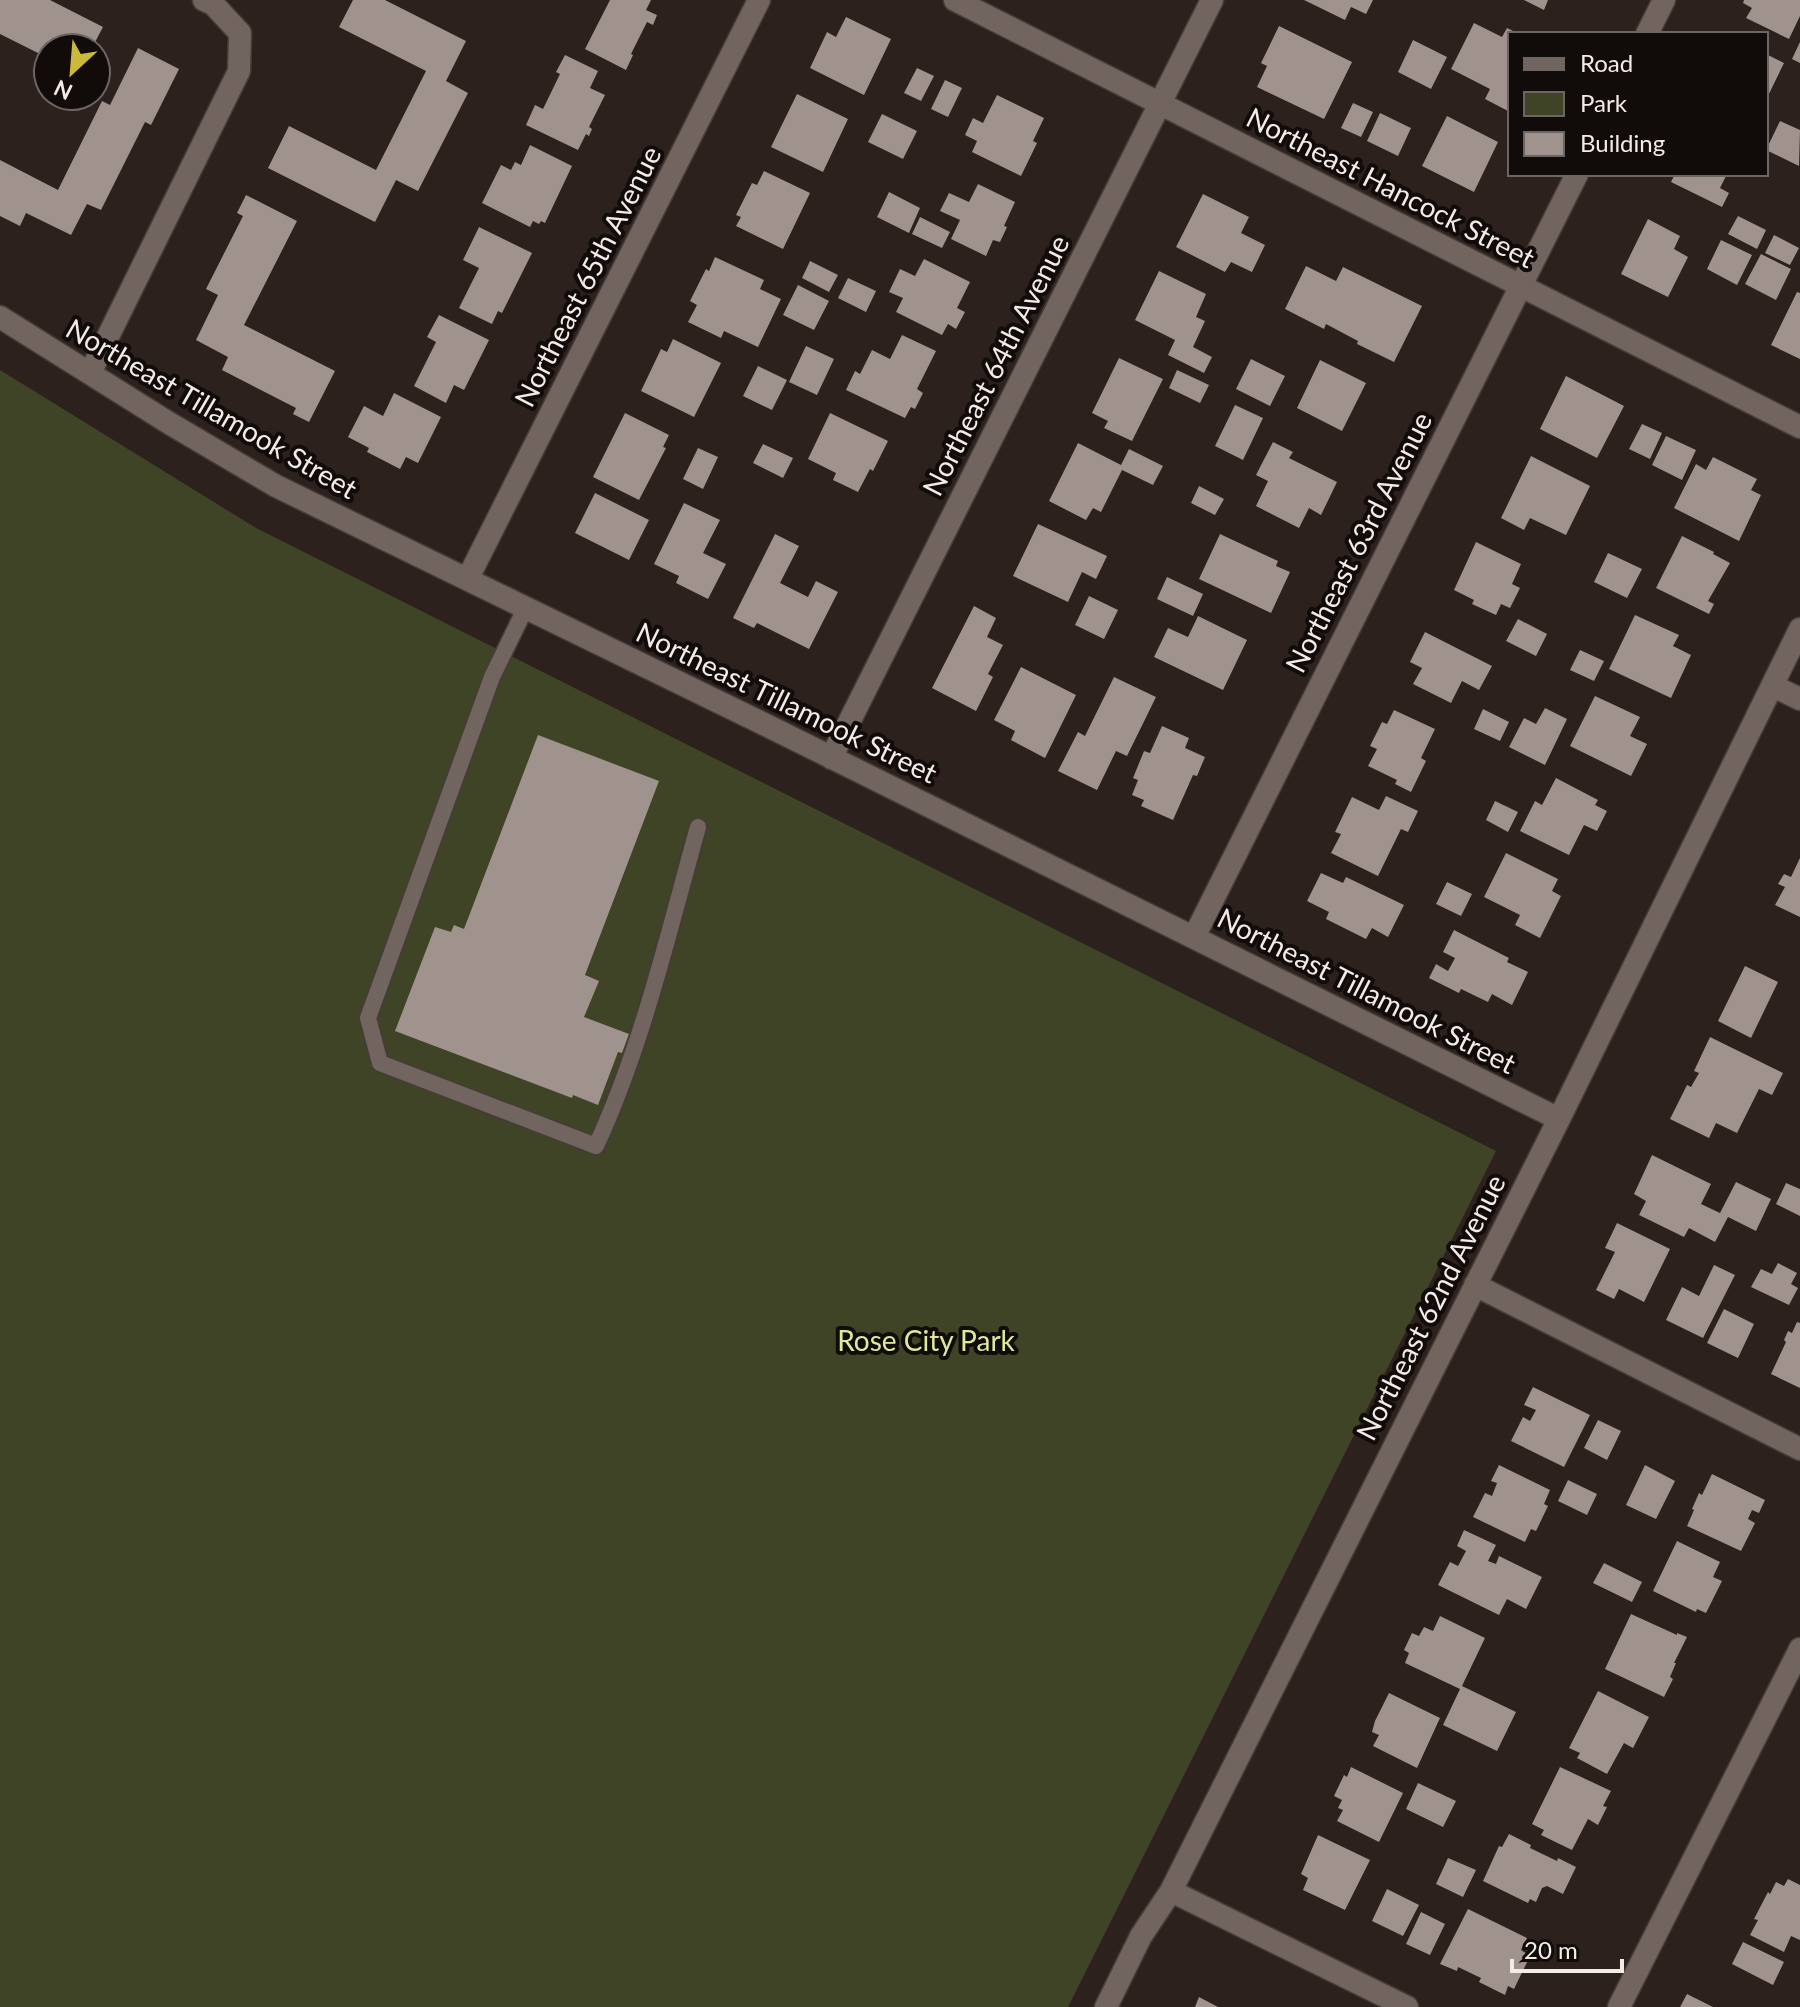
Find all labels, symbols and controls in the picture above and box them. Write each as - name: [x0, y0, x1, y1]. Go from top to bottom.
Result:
- north arrow: [32, 32, 112, 112]
- legend: [1508, 32, 1768, 176]
- text: Road: [1580, 48, 1633, 77]
- text: N: [49, 75, 77, 106]
- text: Park: [1580, 88, 1628, 117]
- street label: Northeast Hancock Street: [1241, 100, 1541, 274]
- text: Building: [1580, 128, 1665, 157]
- street label: Northeast 65th Avenue: [507, 140, 667, 412]
- street label: Northeast 64th Avenue: [915, 229, 1075, 501]
- street label: Northeast Tillamook Street: [61, 311, 363, 505]
- street label: Northeast 63rd Avenue: [1278, 406, 1438, 678]
- street label: Northeast Tillamook Street: [631, 614, 943, 790]
- street label: Northeast Tillamook Street: [1212, 900, 1522, 1080]
- street label: Northeast 62nd Avenue: [1348, 1169, 1512, 1445]
- park label: Rose City Park: [837, 1323, 1016, 1357]
- scale bar: [1512, 1923, 1622, 1973]
- text: 20 m: [1524, 1935, 1578, 1964]

